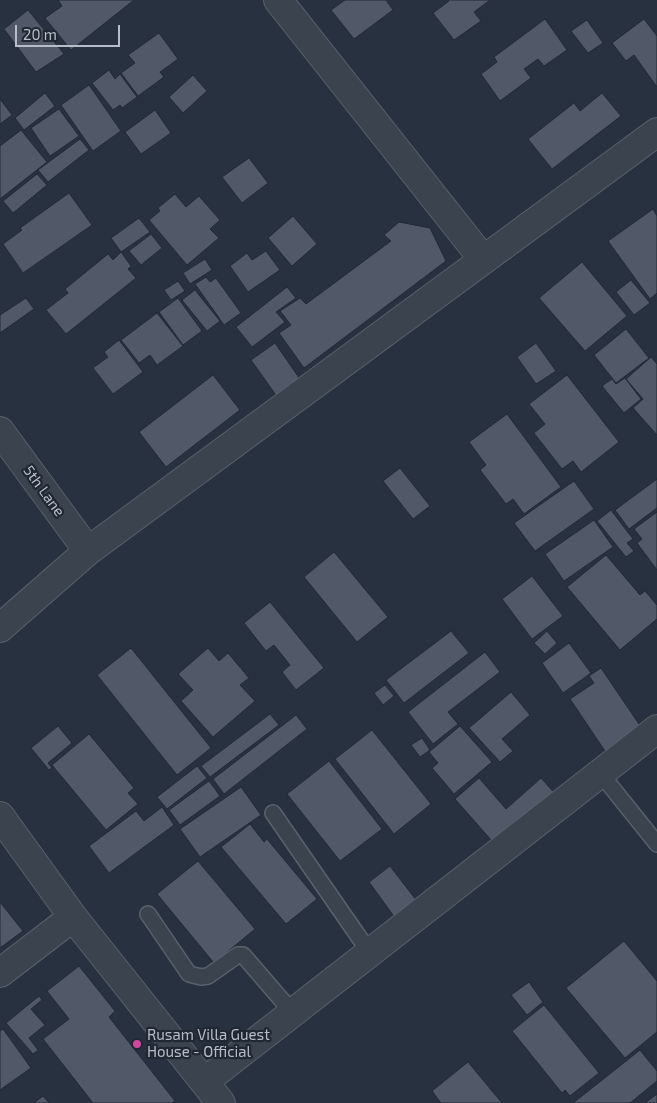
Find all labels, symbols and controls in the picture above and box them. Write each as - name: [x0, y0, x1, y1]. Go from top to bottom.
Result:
- scale bar: [18, 15, 122, 47]
- text: 20 m: [23, 25, 57, 43]
- street label: 5th Lane: [20, 462, 68, 520]
- place label: Rusam Villa Guest House - Official: [147, 1026, 270, 1061]
- marker: Rusam Villa Guest House - Official: [131, 1038, 143, 1050]

